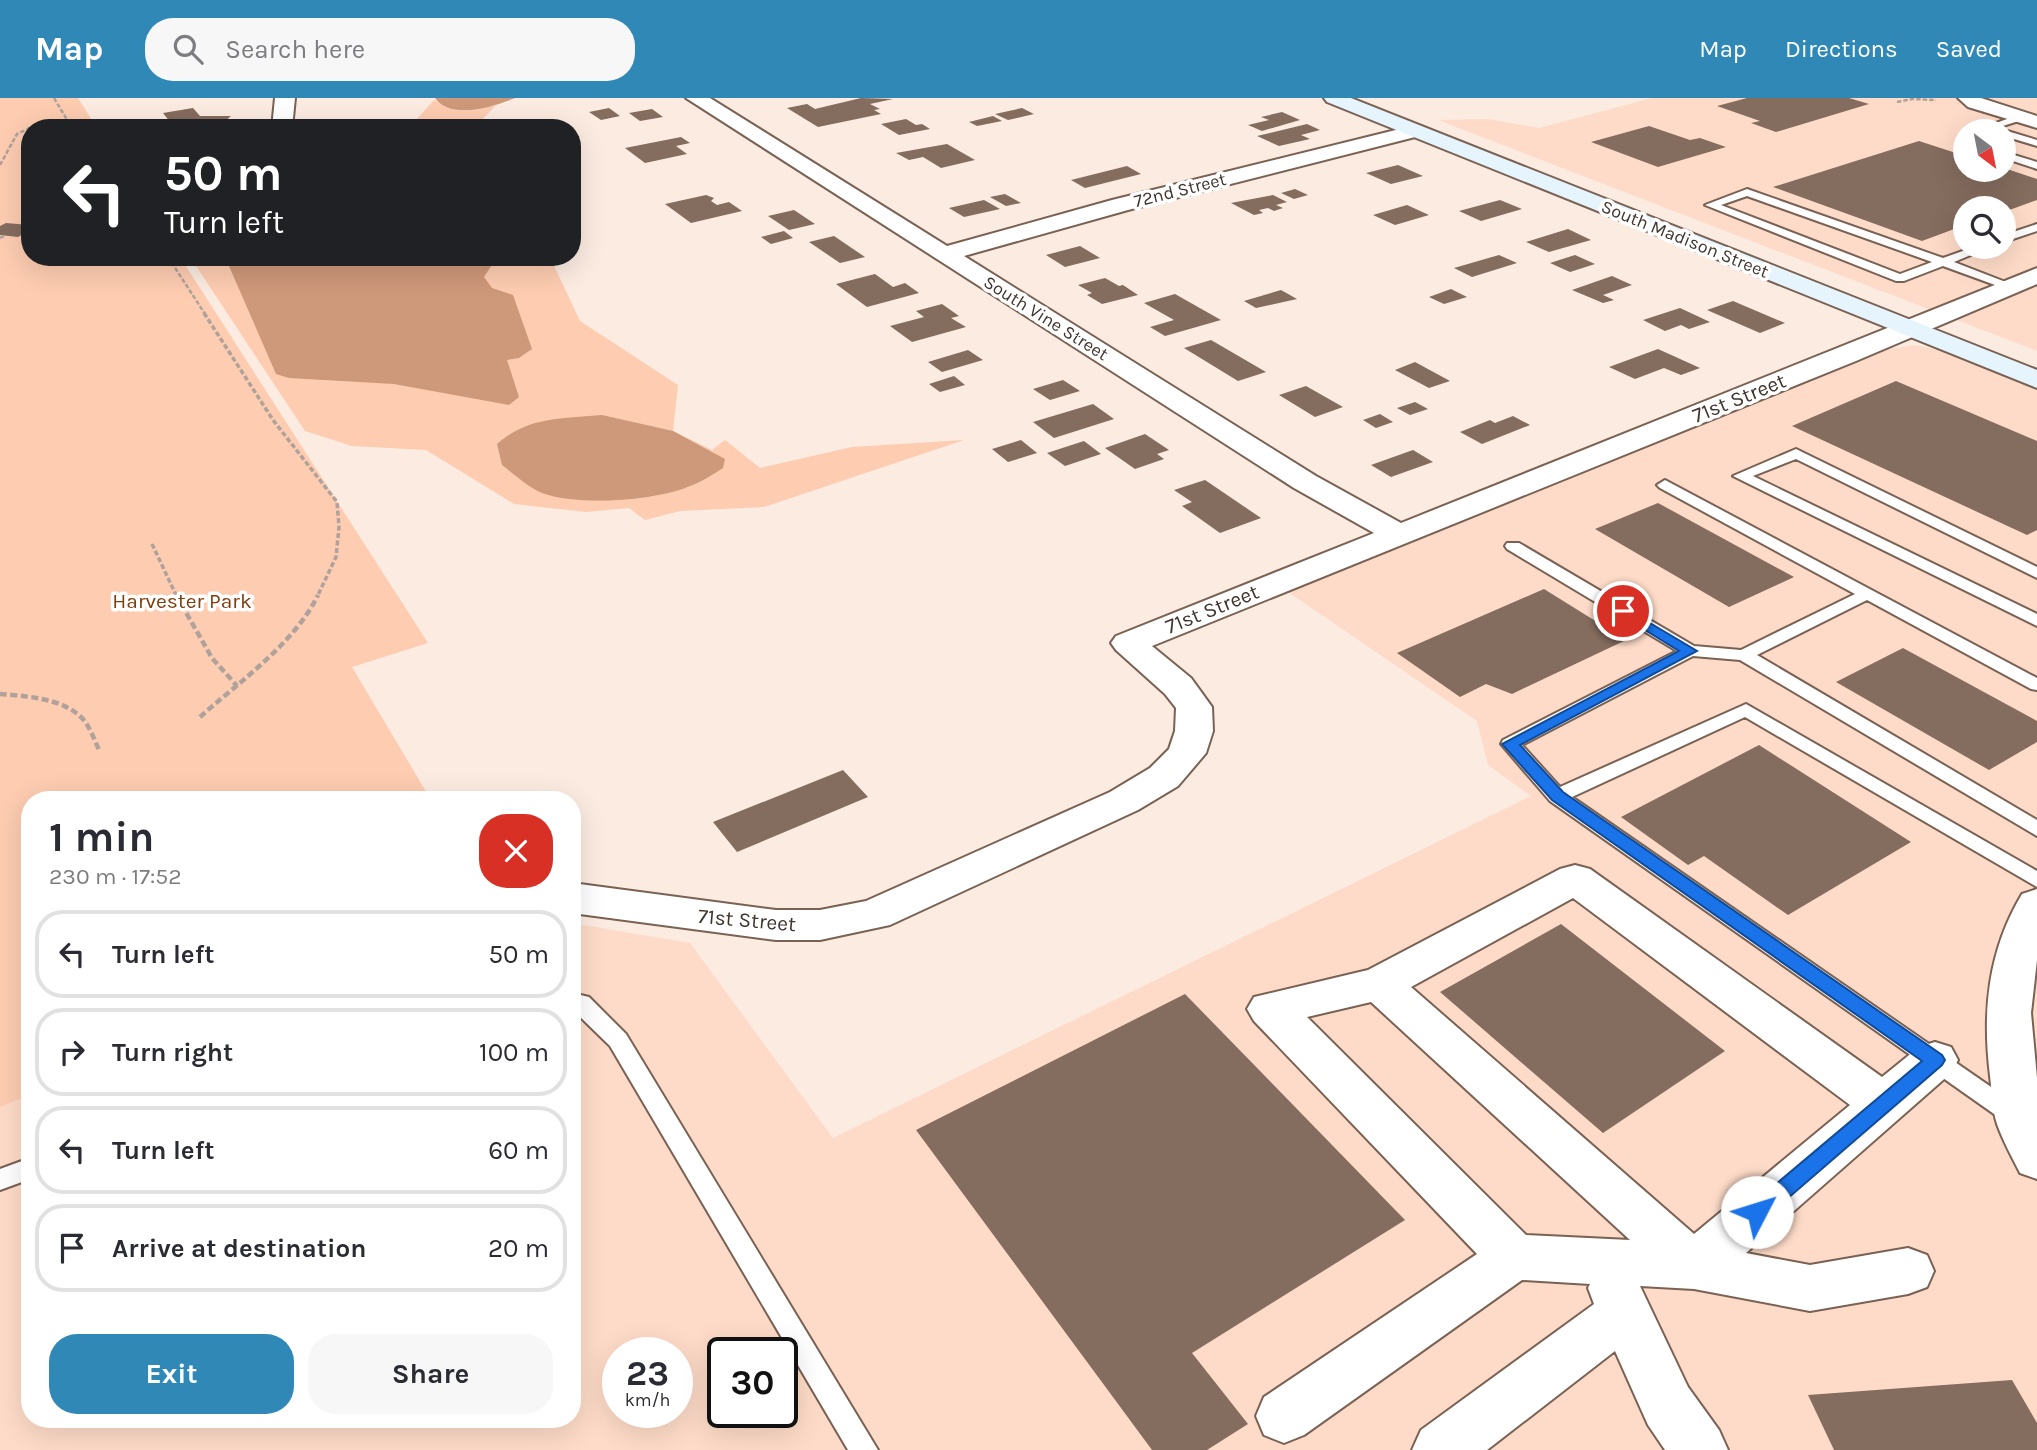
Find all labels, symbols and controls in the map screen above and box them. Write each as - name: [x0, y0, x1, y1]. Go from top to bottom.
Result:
- search box: [145, 18, 635, 81]
- text: Map: [35, 30, 103, 68]
- icon: search: [169, 30, 207, 68]
- text: Search here: [225, 34, 365, 65]
- text: Map: [1699, 35, 1747, 63]
- text: Directions: [1785, 35, 1898, 63]
- text: Saved: [1936, 35, 2002, 63]
- north arrow: [1953, 119, 2016, 182]
- map controls: [1953, 119, 2016, 259]
- text: 50 m: [164, 145, 282, 202]
- icon: left: [49, 147, 140, 238]
- street label: 72nd Street: [1132, 168, 1229, 212]
- street label: South Madison Street: [1598, 195, 1772, 283]
- button: search: [1953, 196, 2016, 259]
- text: Turn left: [164, 204, 284, 241]
- street label: South Vine Street: [980, 271, 1113, 365]
- street label: 71st Street: [1689, 368, 1789, 428]
- street label: 71st Street: [1162, 579, 1262, 639]
- pin: [1593, 581, 1653, 641]
- park label: Harvester Park: [112, 589, 252, 613]
- icon: arrive: [1604, 592, 1642, 630]
- text: 1 min: [49, 812, 154, 862]
- button: close: [479, 814, 553, 888]
- text: 230 m · 17:52: [49, 863, 182, 890]
- street label: 71st Street: [697, 904, 797, 936]
- icon: left: [53, 935, 91, 973]
- text: Turn left: [112, 939, 214, 970]
- text: 50 m: [488, 939, 549, 970]
- icon: right: [53, 1033, 91, 1071]
- text: Turn right: [112, 1037, 233, 1068]
- text: 100 m: [479, 1037, 549, 1068]
- icon: left: [53, 1131, 91, 1169]
- text: Turn left: [112, 1135, 214, 1166]
- text: 60 m: [488, 1135, 549, 1166]
- position arrow: [1720, 1175, 1794, 1249]
- icon: arrive: [53, 1229, 91, 1267]
- text: Arrive at destination: [112, 1233, 366, 1264]
- text: 20 m: [488, 1233, 549, 1264]
- button: Exit: [49, 1334, 294, 1414]
- button: Share: [308, 1334, 553, 1414]
- speed limit sign: 30: [707, 1337, 798, 1428]
- text: 23: [626, 1353, 669, 1394]
- text: km/h: [625, 1389, 670, 1411]

